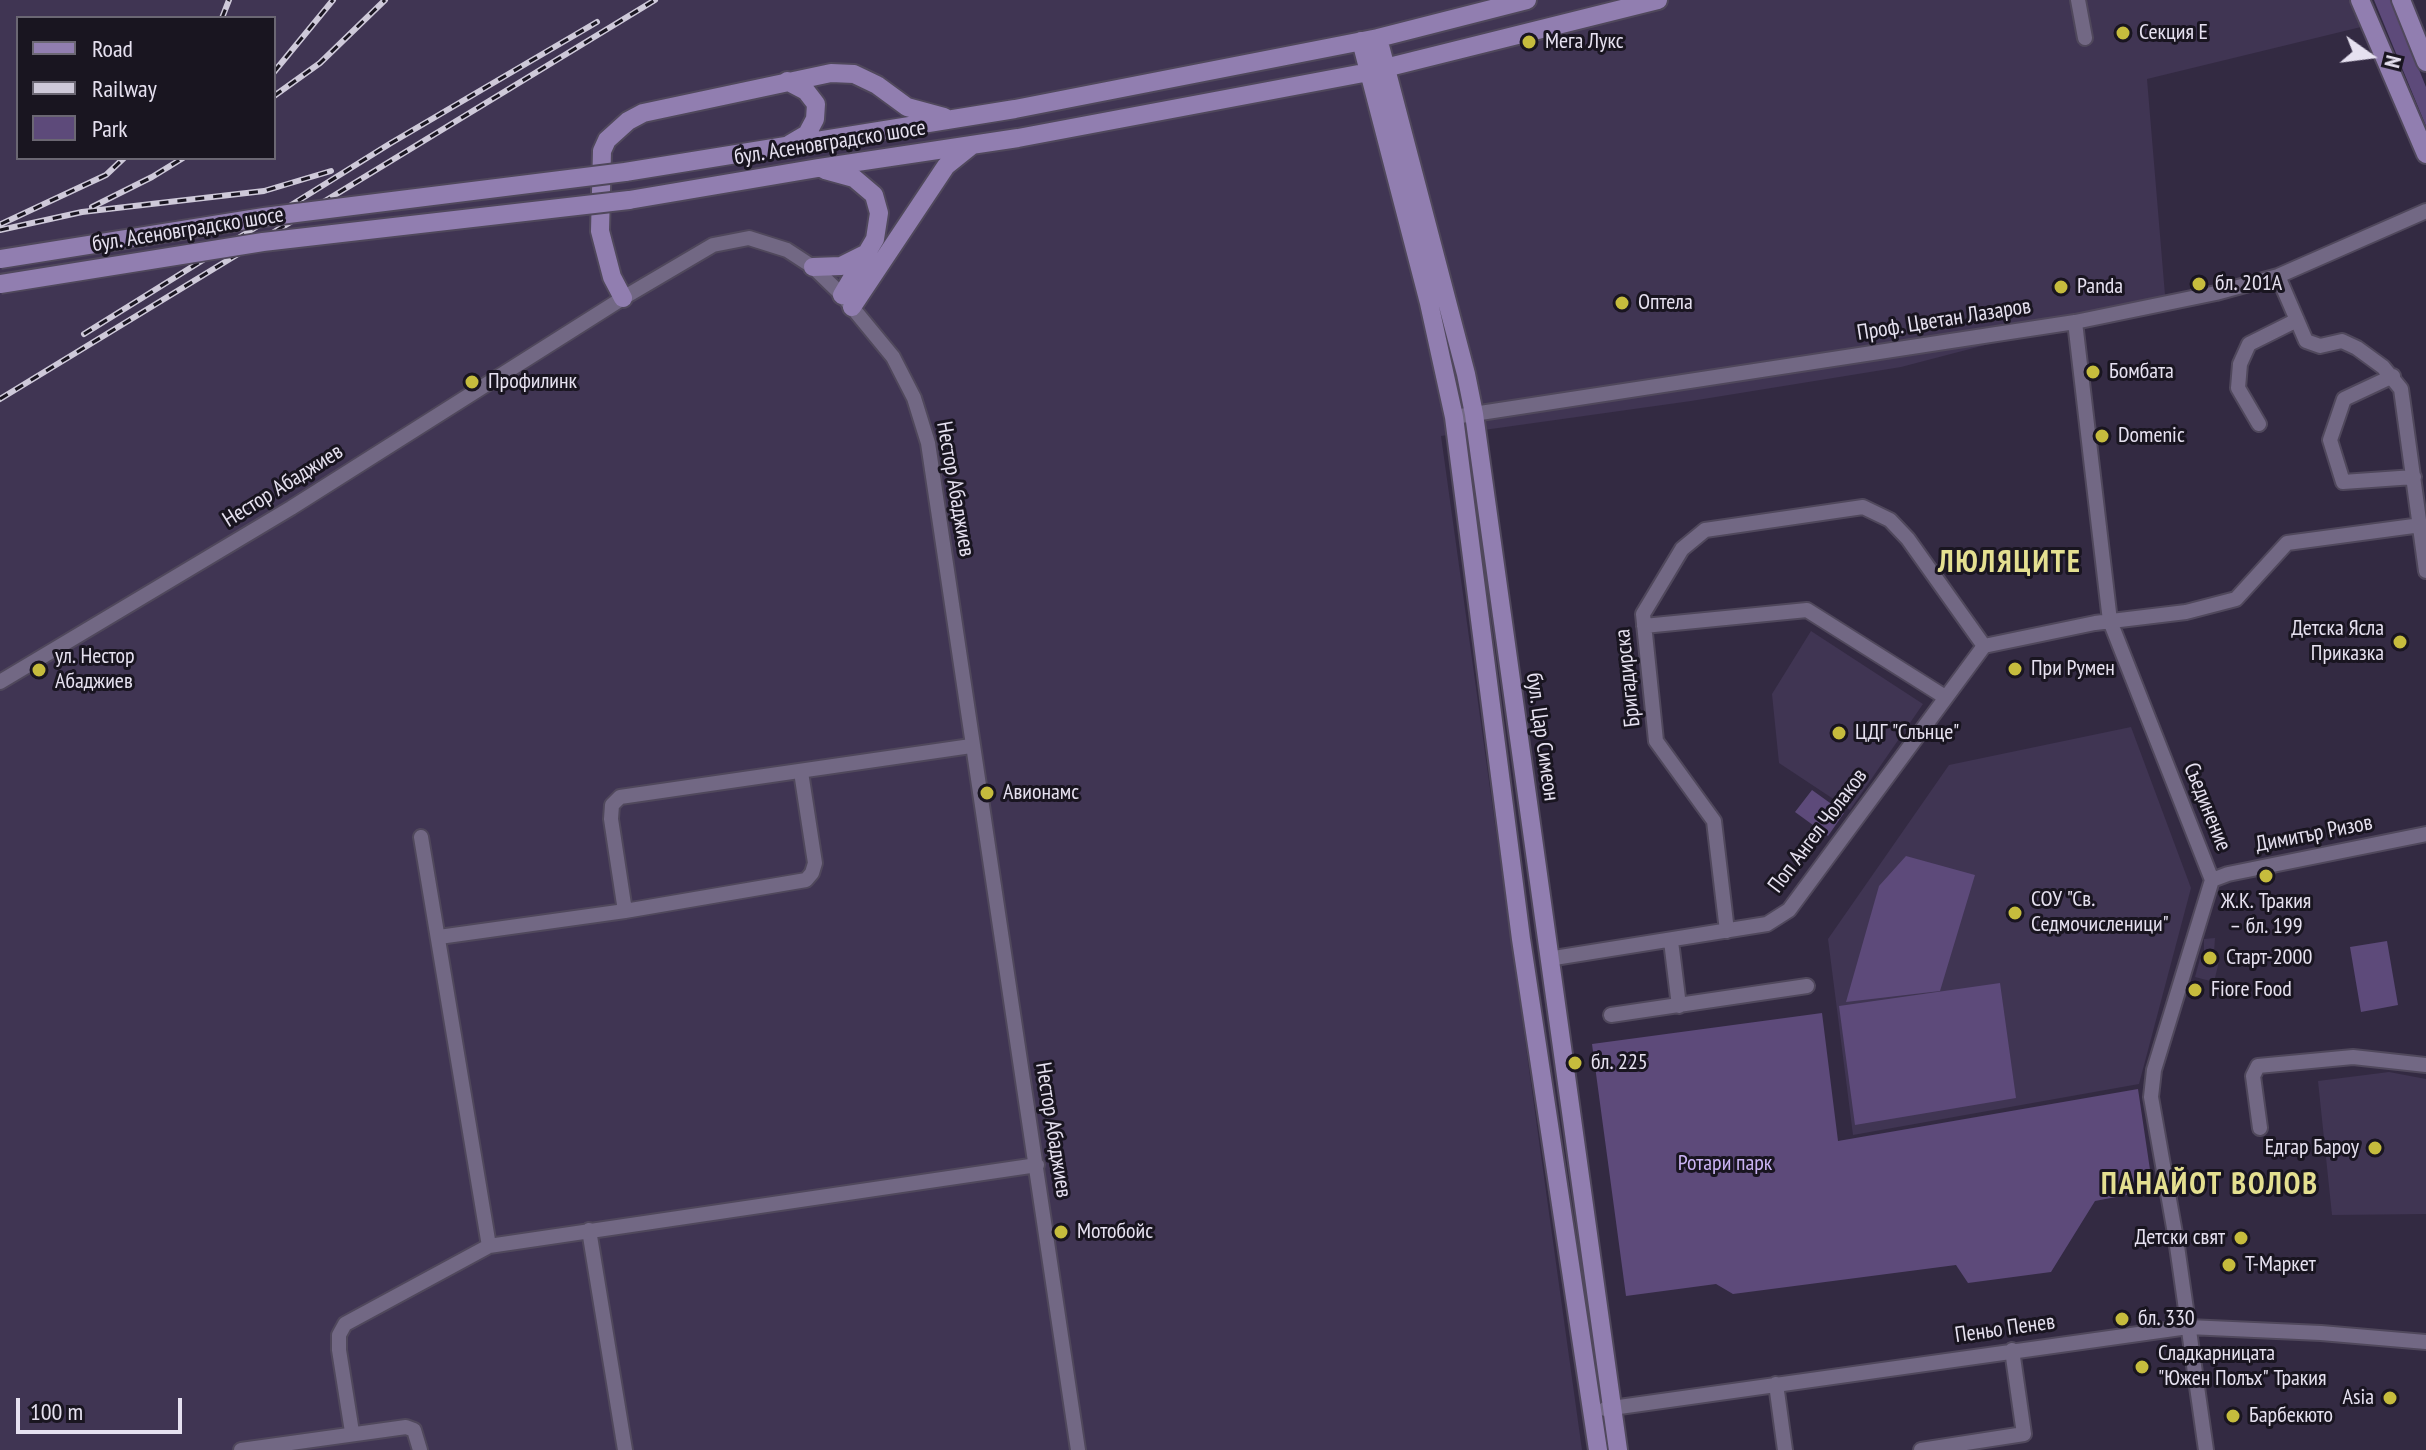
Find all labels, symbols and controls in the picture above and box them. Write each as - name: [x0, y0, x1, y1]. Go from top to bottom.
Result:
- legend: [16, 16, 276, 160]
- north arrow: [2330, 16, 2410, 96]
- place label: Секция E: [2139, 20, 2208, 46]
- marker: Секция E: [2114, 24, 2132, 42]
- place label: Мега Лукс: [1545, 29, 1624, 55]
- text: Road: [92, 33, 133, 64]
- marker: Мега Лукс: [1520, 33, 1538, 51]
- text: N: [2378, 53, 2408, 71]
- text: Railway: [92, 73, 157, 104]
- text: Park: [92, 113, 128, 144]
- street label: бул. Асеновградско шосе: [732, 115, 928, 171]
- street label: бул. Асеновградско шосе: [90, 202, 286, 258]
- place label: бл. 201А: [2215, 271, 2282, 297]
- place label: Panda: [2077, 274, 2123, 300]
- marker: бл. 201А: [2190, 275, 2208, 293]
- marker: Panda: [2052, 278, 2070, 296]
- place label: Оптела: [1638, 290, 1693, 316]
- street label: Проф. Цветан Лазаров: [1855, 293, 2033, 347]
- marker: Оптела: [1613, 294, 1631, 312]
- place label: Бомбата: [2109, 359, 2174, 385]
- marker: Бомбата: [2084, 363, 2102, 381]
- place label: Профилинк: [488, 369, 577, 395]
- marker: Профилинк: [463, 373, 481, 391]
- street label: Нестор Абаджиев: [930, 419, 980, 559]
- place label: Domenic: [2118, 423, 2185, 449]
- marker: Domenic: [2093, 427, 2111, 445]
- street label: Нестор Абаджиев: [218, 439, 348, 533]
- district label: ЛЮЛЯЦИТЕ: [1938, 545, 2082, 581]
- place label: Детска Ясла Приказка: [2291, 616, 2384, 668]
- street label: Бригадирска: [1610, 628, 1646, 728]
- marker: Детска Ясла Приказка: [2391, 633, 2409, 651]
- place label: ул. Нестор Абаджиев: [55, 644, 135, 696]
- place label: При Румен: [2031, 656, 2115, 682]
- marker: При Румен: [2006, 660, 2024, 678]
- marker: ул. Нестор Абаджиев: [30, 661, 48, 679]
- street label: бул. Цар Симеон: [1520, 671, 1564, 803]
- place label: ЦДГ "Слънце": [1855, 720, 1959, 746]
- marker: ЦДГ "Слънце": [1830, 724, 1848, 742]
- street label: Съединение: [2177, 759, 2237, 855]
- street label: Поп Ангел Чолаков: [1763, 764, 1873, 898]
- place label: Авионамс: [1003, 780, 1079, 806]
- marker: Авионамс: [978, 784, 996, 802]
- street label: Димитър Ризов: [2253, 810, 2375, 858]
- marker: Ж.К. Тракия – бл. 199: [2257, 867, 2275, 885]
- place label: СОУ "Св. Седмочисленици": [2031, 887, 2169, 938]
- place label: Ж.К. Тракия – бл. 199: [2221, 889, 2311, 940]
- marker: СОУ "Св. Седмочисленици": [2006, 904, 2024, 922]
- place label: Старт-2000: [2226, 945, 2312, 971]
- marker: Старт-2000: [2201, 949, 2219, 967]
- place label: Fiore Food: [2211, 977, 2292, 1003]
- marker: Fiore Food: [2186, 981, 2204, 999]
- place label: бл. 225: [1591, 1050, 1648, 1076]
- marker: бл. 225: [1566, 1054, 1584, 1072]
- street label: Нестор Абаджиев: [1029, 1060, 1077, 1200]
- place label: Едгар Бароу: [2265, 1135, 2359, 1161]
- marker: Едгар Бароу: [2366, 1139, 2384, 1157]
- park label: Ротари парк: [1678, 1151, 1772, 1177]
- district label: ПАНАЙОТ ВОЛОВ: [2101, 1167, 2319, 1203]
- place label: Мотобойс: [1077, 1219, 1153, 1245]
- marker: Мотобойс: [1052, 1223, 1070, 1241]
- place label: Детски свят: [2135, 1225, 2225, 1251]
- marker: Детски свят: [2232, 1229, 2250, 1247]
- place label: Т-Маркет: [2245, 1252, 2316, 1278]
- marker: Т-Маркет: [2220, 1256, 2238, 1274]
- place label: бл. 330: [2138, 1306, 2195, 1332]
- street label: Пеньо Пенев: [1953, 1309, 2057, 1349]
- marker: бл. 330: [2113, 1310, 2131, 1328]
- place label: Сладкарницата "Южен Полъх" Тракия: [2158, 1341, 2326, 1392]
- marker: Сладкарницата "Южен Полъх" Тракия: [2133, 1358, 2151, 1376]
- scale bar: [20, 1382, 186, 1432]
- place label: Asia: [2343, 1385, 2374, 1411]
- marker: Asia: [2381, 1389, 2399, 1407]
- text: 100 m: [30, 1396, 83, 1427]
- place label: Барбекюто: [2249, 1403, 2333, 1429]
- marker: Барбекюто: [2224, 1407, 2242, 1425]

